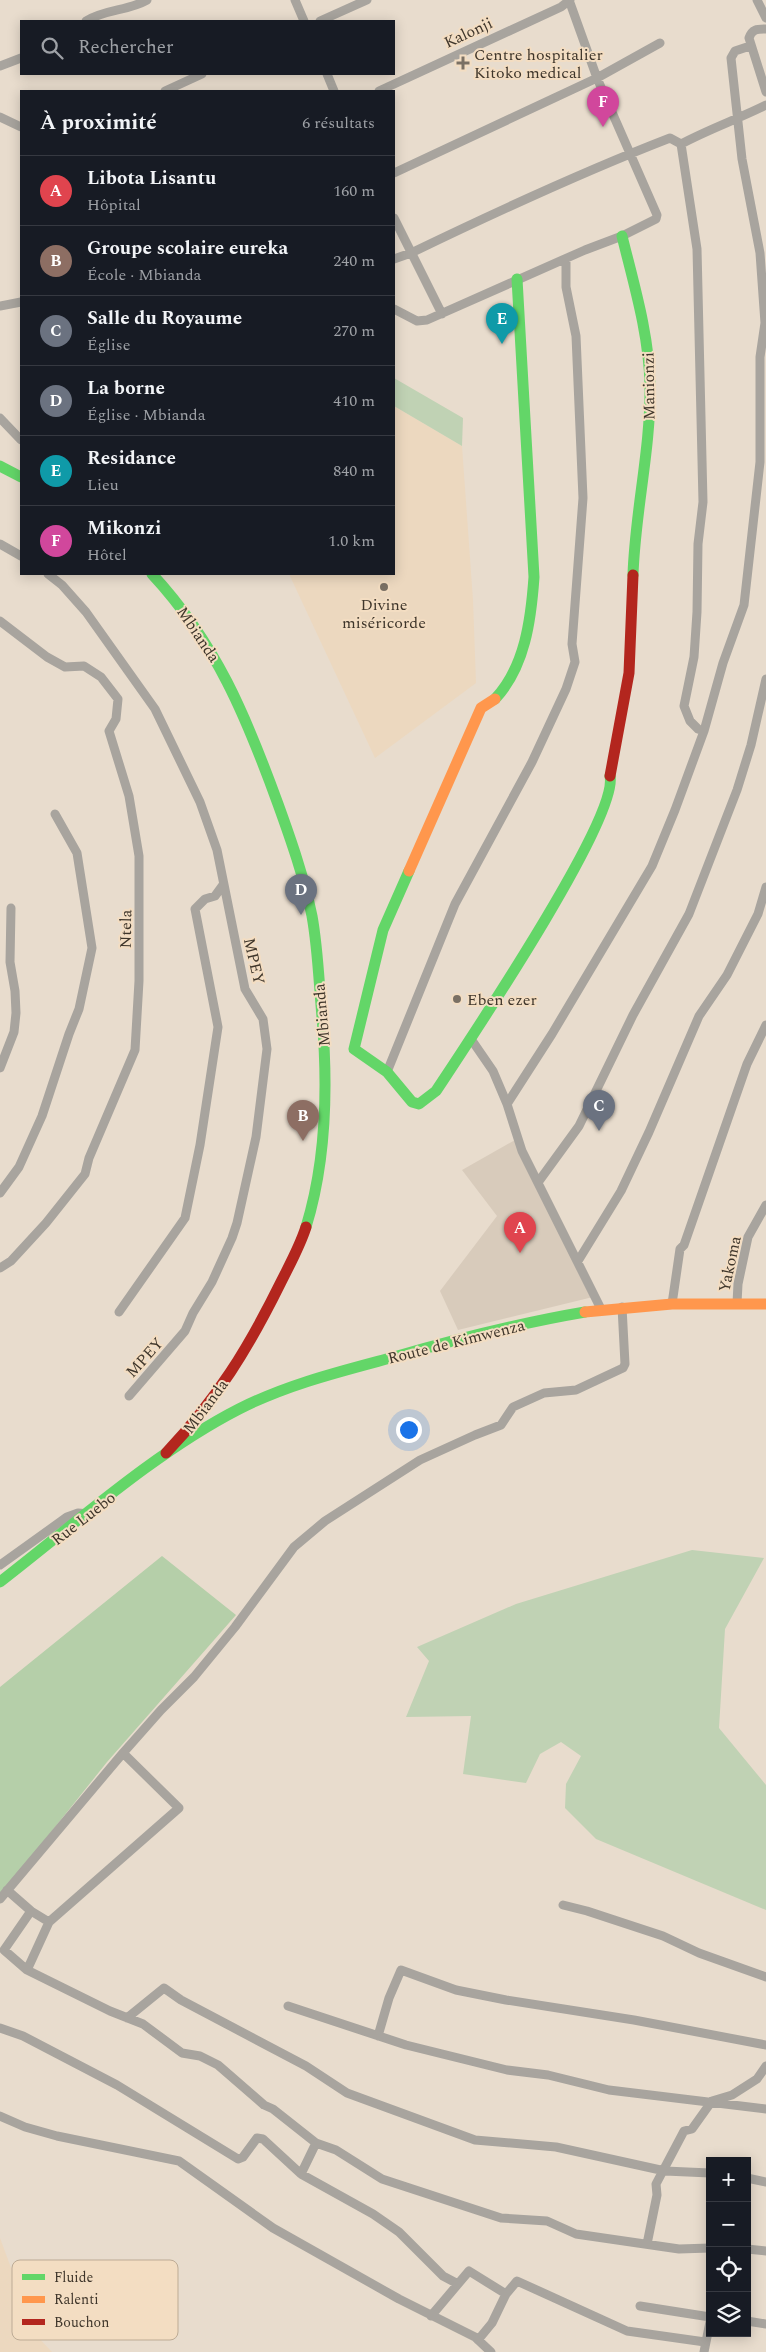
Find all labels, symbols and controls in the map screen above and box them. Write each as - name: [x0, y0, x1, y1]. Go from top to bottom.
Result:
- street label: Kalonji: [440, 11, 497, 55]
- search box: [20, 20, 395, 75]
- text: Rechercher: [78, 33, 174, 62]
- icon: search: [38, 34, 66, 62]
- place label: Centre hospitalier Kitoko medical: [474, 43, 603, 85]
- marker: Centre hospitalier Kitoko medical: [456, 56, 470, 70]
- pin: F: [587, 86, 619, 127]
- text: À proximité: [40, 107, 157, 139]
- text: 6 résultats: [302, 111, 375, 135]
- text: Libota Lisantu: [87, 164, 216, 193]
- text: A: [50, 179, 62, 203]
- text: 160 m: [333, 179, 375, 203]
- text: Hôpital: [87, 193, 141, 217]
- text: Groupe scolaire eureka: [87, 234, 288, 263]
- text: B: [50, 249, 62, 273]
- text: 240 m: [333, 249, 375, 273]
- text: École · Mbianda: [87, 263, 201, 287]
- pin: E: [486, 303, 518, 344]
- text: Salle du Royaume: [87, 304, 242, 333]
- text: C: [50, 319, 62, 343]
- text: 270 m: [333, 319, 375, 343]
- text: Église: [87, 333, 130, 357]
- street label: Manionzi: [636, 352, 662, 420]
- text: La borne: [87, 374, 165, 403]
- text: D: [50, 389, 62, 413]
- text: 410 m: [333, 389, 375, 413]
- text: Église · Mbianda: [87, 403, 206, 427]
- text: Residance: [87, 444, 176, 473]
- text: E: [51, 459, 61, 483]
- text: 840 m: [333, 459, 375, 483]
- text: Lieu: [87, 473, 119, 497]
- text: Mikonzi: [87, 514, 161, 543]
- text: F: [51, 529, 61, 553]
- text: 1.0 km: [328, 529, 375, 553]
- text: Hôtel: [87, 543, 127, 567]
- marker: Divine miséricorde: [378, 581, 390, 593]
- place label: Divine miséricorde: [342, 593, 426, 635]
- street label: Mbianda: [171, 602, 226, 668]
- pin: D: [285, 874, 317, 915]
- street label: Ntela: [114, 909, 138, 949]
- street label: MPEY: [237, 935, 271, 987]
- street label: Mbianda: [307, 982, 337, 1047]
- place label: Eben ezer: [467, 988, 537, 1012]
- marker: Eben ezer: [451, 993, 463, 1005]
- pin: C: [583, 1090, 615, 1131]
- pin: B: [287, 1100, 319, 1141]
- pin: A: [504, 1212, 536, 1253]
- street label: Yakoma: [712, 1234, 748, 1295]
- street label: Route de Kimwenza: [385, 1313, 528, 1371]
- street label: MPEY: [120, 1332, 169, 1383]
- street label: Mbianda: [177, 1374, 235, 1439]
- your location: [396, 1417, 422, 1443]
- street label: Rue Luebo: [46, 1486, 121, 1552]
- map controls: [706, 2157, 751, 2337]
- button: +: [706, 2157, 751, 2202]
- button: −: [706, 2202, 751, 2247]
- button: locate: [706, 2247, 751, 2292]
- legend: [12, 2260, 178, 2340]
- text: Fluide: [54, 2267, 93, 2288]
- text: Ralenti: [54, 2289, 99, 2310]
- button: layers: [706, 2292, 751, 2337]
- text: Bouchon: [54, 2312, 109, 2333]

